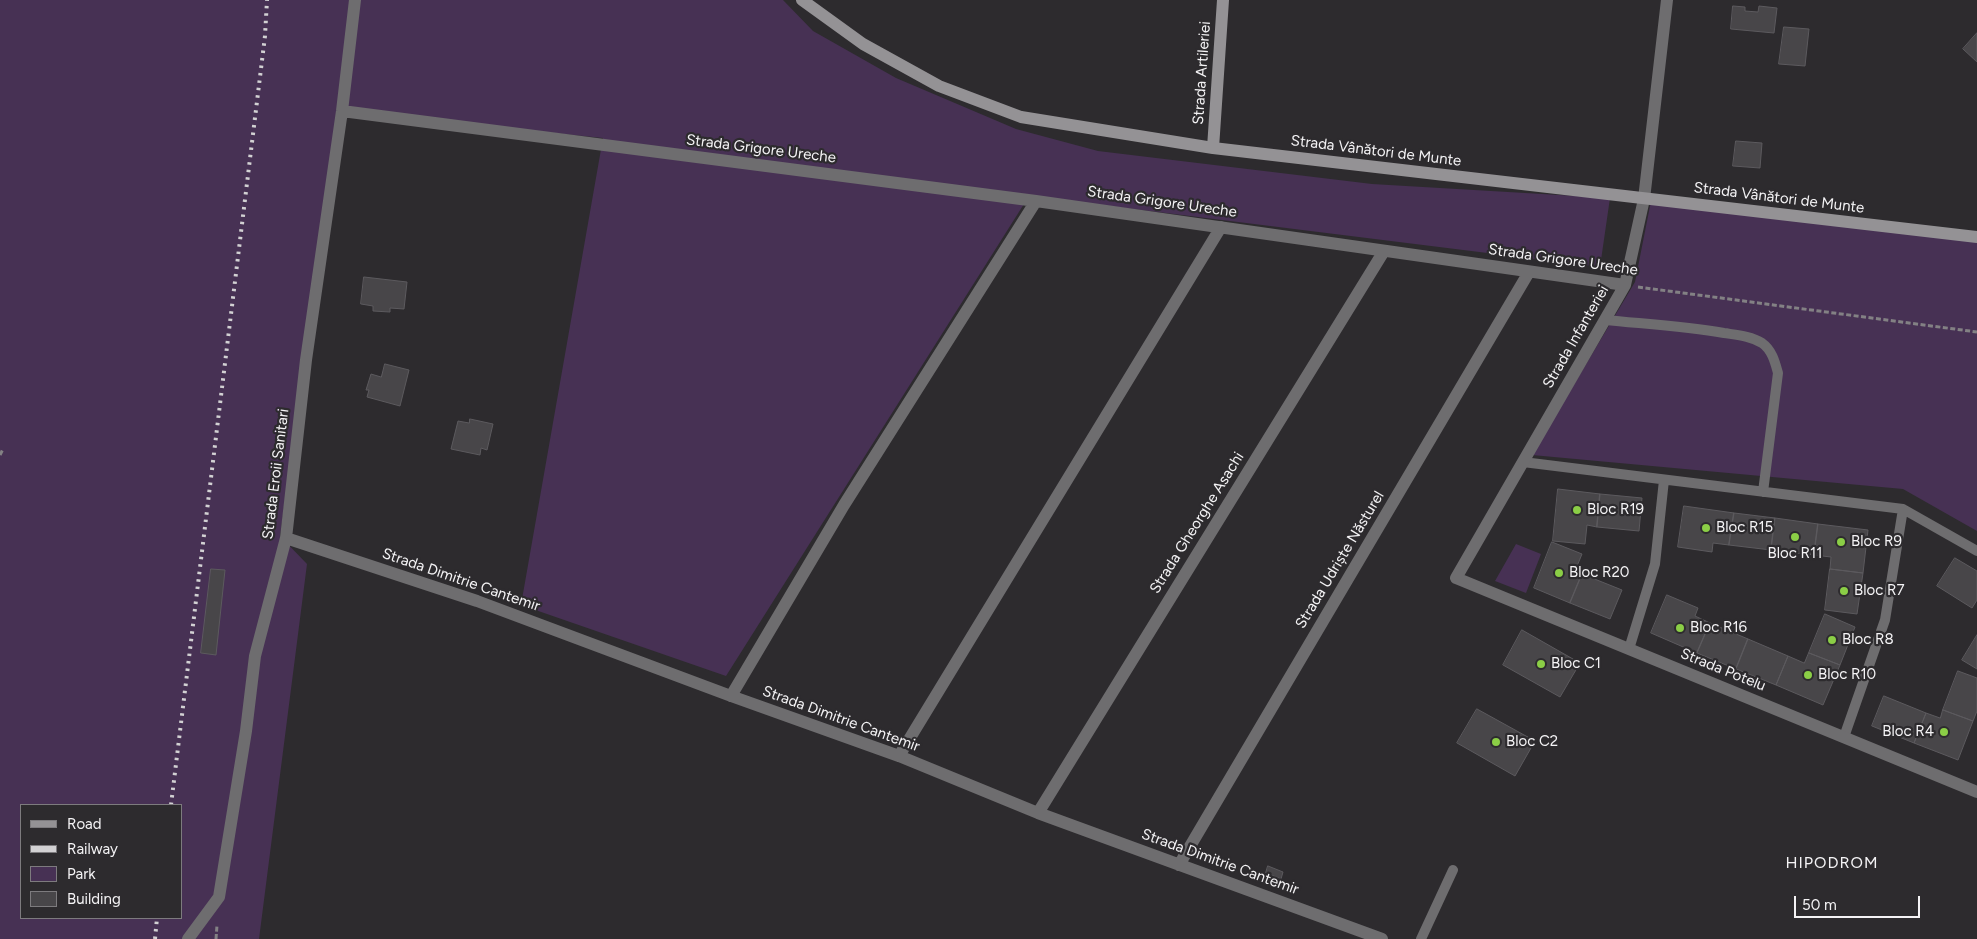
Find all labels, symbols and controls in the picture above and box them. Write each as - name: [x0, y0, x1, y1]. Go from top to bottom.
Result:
- street label: Strada Artileriei: [1189, 21, 1215, 125]
- street label: Strada Grigore Ureche: [685, 131, 837, 167]
- street label: Strada Vânători de Munte: [1290, 132, 1462, 170]
- street label: Strada Vânători de Munte: [1693, 179, 1865, 217]
- street label: Strada Grigore Ureche: [1086, 183, 1238, 221]
- street label: Strada Grigore Ureche: [1487, 241, 1639, 279]
- street label: Strada Infanteriei: [1539, 282, 1613, 392]
- street label: Strada Eroii Sanitari: [259, 408, 293, 540]
- street label: Strada Gheorghe Asachi: [1146, 449, 1248, 597]
- street label: Strada Udriște Năsturel: [1292, 488, 1388, 632]
- place label: Bloc R19: [1587, 501, 1644, 519]
- marker: Bloc R19: [1571, 504, 1583, 516]
- place label: Bloc R15: [1716, 519, 1773, 537]
- marker: Bloc R15: [1700, 522, 1712, 534]
- marker: Bloc R11: [1789, 531, 1801, 543]
- place label: Bloc R9: [1851, 533, 1902, 551]
- marker: Bloc R9: [1835, 536, 1847, 548]
- street label: Strada Dimitrie Cantemir: [380, 544, 542, 616]
- place label: Bloc R11: [1768, 545, 1822, 563]
- place label: Bloc R20: [1569, 564, 1629, 582]
- marker: Bloc R20: [1553, 567, 1565, 579]
- place label: Bloc R7: [1854, 582, 1904, 600]
- marker: Bloc R7: [1838, 585, 1850, 597]
- place label: Bloc R16: [1690, 619, 1747, 637]
- marker: Bloc R16: [1674, 622, 1686, 634]
- place label: Bloc R8: [1842, 631, 1894, 649]
- marker: Bloc R8: [1826, 634, 1838, 646]
- street label: Strada Potelu: [1678, 645, 1768, 695]
- place label: Bloc C1: [1551, 655, 1601, 673]
- marker: Bloc C1: [1535, 658, 1547, 670]
- place label: Bloc R10: [1818, 666, 1876, 684]
- marker: Bloc R10: [1802, 669, 1814, 681]
- street label: Strada Dimitrie Cantemir: [760, 682, 922, 756]
- place label: Bloc R4: [1882, 723, 1934, 741]
- marker: Bloc R4: [1938, 726, 1950, 738]
- place label: Bloc C2: [1506, 733, 1558, 751]
- marker: Bloc C2: [1490, 736, 1502, 748]
- legend: [20, 804, 182, 919]
- text: Road: [67, 815, 102, 833]
- street label: Strada Dimitrie Cantemir: [1139, 825, 1301, 899]
- text: Railway: [67, 840, 118, 858]
- district label: HIPODROM: [1784, 853, 1880, 873]
- text: Park: [67, 865, 96, 883]
- scale bar: [1797, 886, 1923, 918]
- text: Building: [67, 890, 121, 908]
- text: 50 m: [1802, 896, 1837, 914]

